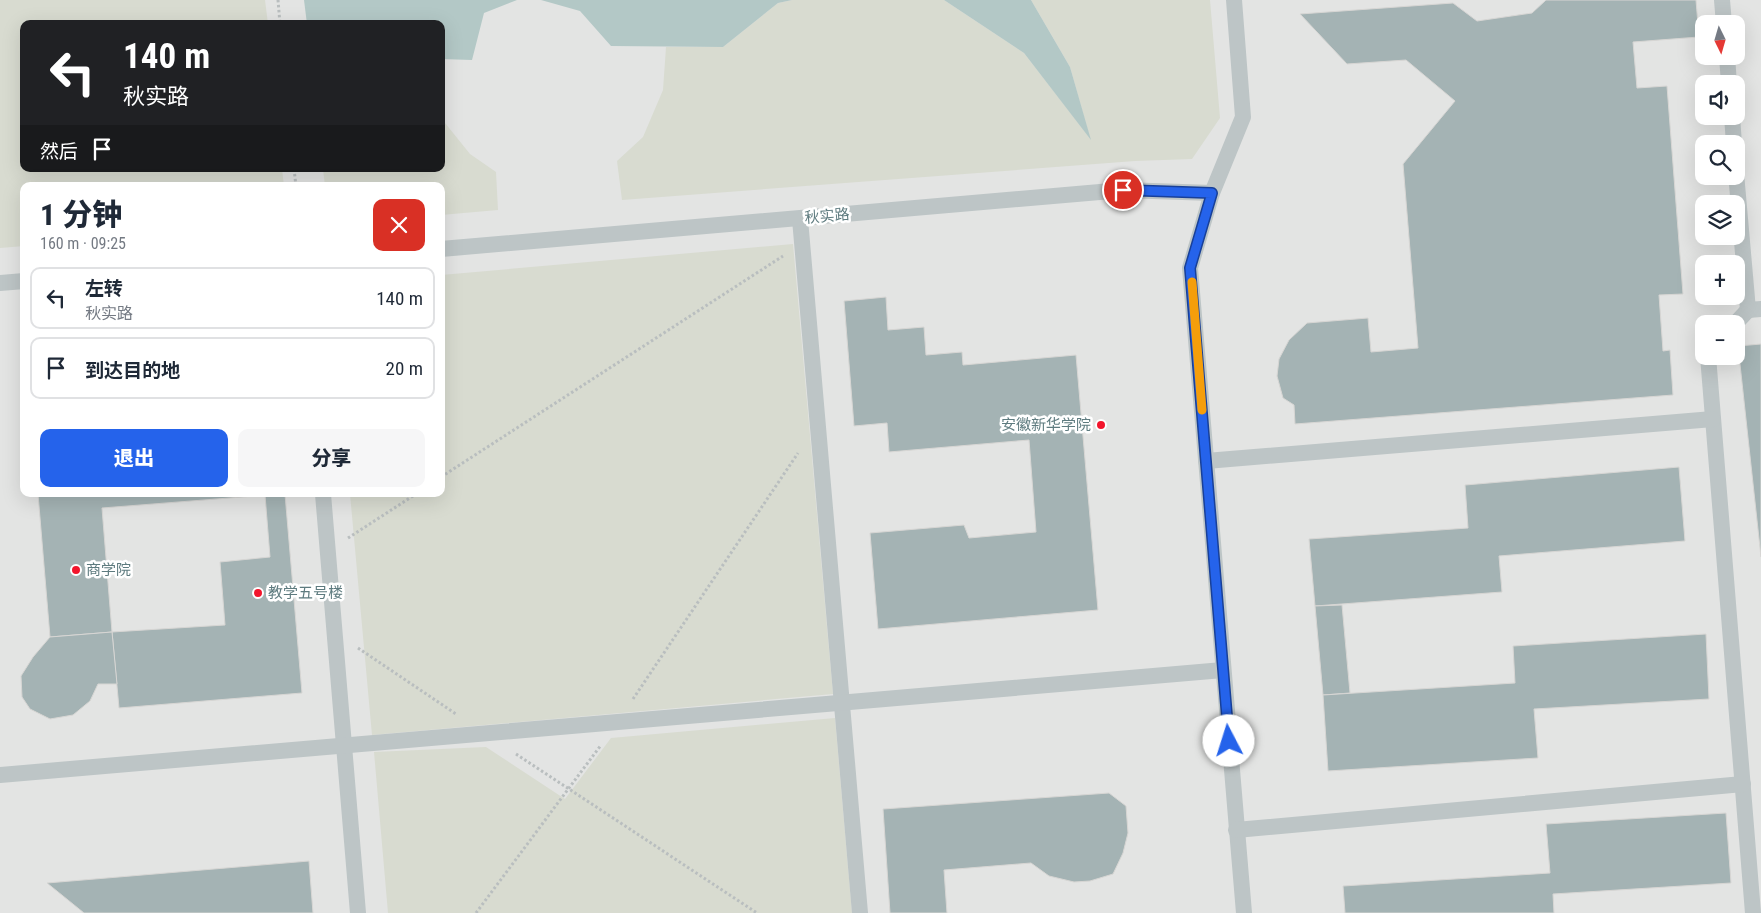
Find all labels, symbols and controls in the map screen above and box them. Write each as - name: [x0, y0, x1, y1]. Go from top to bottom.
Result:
- north arrow: [1695, 15, 1745, 65]
- map controls: [1695, 15, 1745, 365]
- text: 140 m: [123, 36, 210, 77]
- icon: left: [40, 40, 105, 105]
- button: sound: [1695, 75, 1745, 125]
- text: 秋实路: [123, 84, 189, 109]
- icon: arrive: [88, 135, 116, 163]
- button: search: [1695, 135, 1745, 185]
- text: 然后: [40, 140, 78, 163]
- pin: [1102, 169, 1144, 211]
- icon: arrive: [1109, 176, 1137, 204]
- button: layers: [1695, 195, 1745, 245]
- text: 1 分钟: [40, 197, 122, 232]
- button: close: [373, 199, 425, 251]
- street label: 秋实路: [804, 205, 850, 227]
- text: 160 m · 09:25: [40, 234, 126, 253]
- button: +: [1695, 255, 1745, 305]
- text: 左转: [85, 277, 123, 300]
- icon: left: [42, 284, 70, 312]
- text: 140 m: [376, 287, 423, 310]
- text: 秋实路: [85, 304, 133, 323]
- button: −: [1695, 315, 1745, 365]
- icon: arrive: [42, 354, 70, 382]
- text: 20 m: [386, 357, 423, 380]
- text: 到达目的地: [85, 359, 180, 382]
- place label: 安徽新华学院: [1001, 416, 1091, 434]
- marker: 安徽新华学院: [1095, 419, 1107, 431]
- button: 退出: [40, 429, 228, 487]
- button: 分享: [238, 429, 425, 487]
- place label: 商学院: [86, 561, 131, 579]
- marker: 商学院: [70, 564, 82, 576]
- place label: 教学五号楼: [268, 584, 343, 602]
- marker: 教学五号楼: [252, 587, 264, 599]
- position arrow: [1202, 714, 1254, 766]

